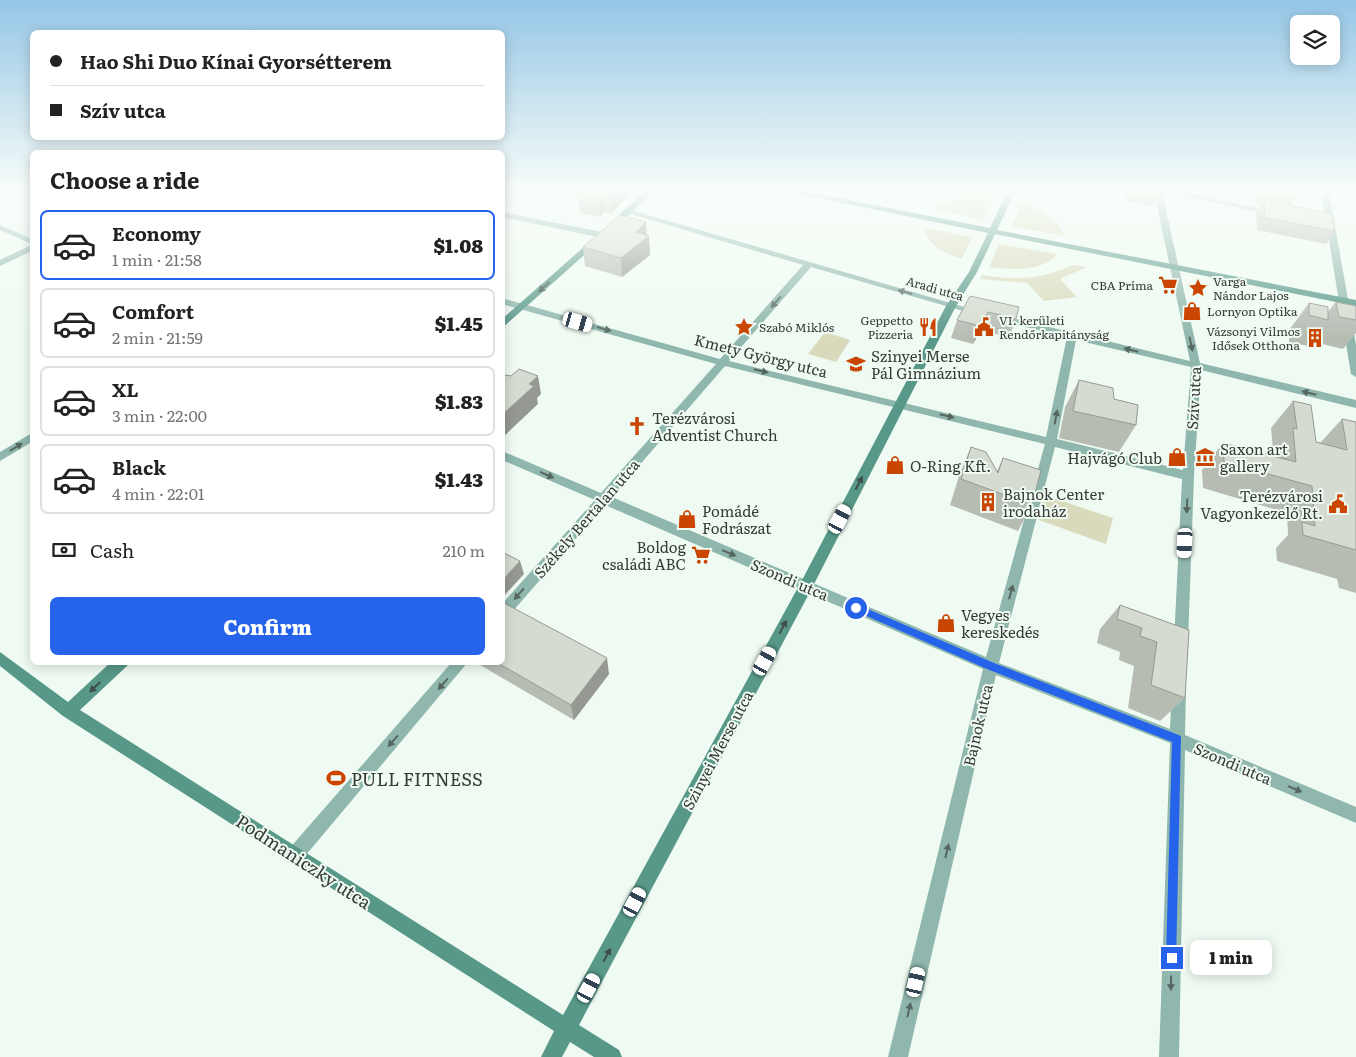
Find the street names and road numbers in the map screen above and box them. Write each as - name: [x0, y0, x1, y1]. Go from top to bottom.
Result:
- street label: Aradi utca: [904, 271, 966, 305]
- street label: Kmety György utca: [692, 327, 831, 383]
- street label: Szív utca: [1180, 365, 1206, 430]
- street label: Székely Bertalan utca: [528, 453, 645, 583]
- street label: Szondi utca: [748, 552, 833, 606]
- street label: Bajnok utca: [956, 681, 998, 768]
- street label: Szinyei Merse utca: [676, 685, 759, 814]
- street label: Szondi utca: [1191, 736, 1276, 790]
- street label: Podmaniczky utca: [231, 807, 377, 915]

